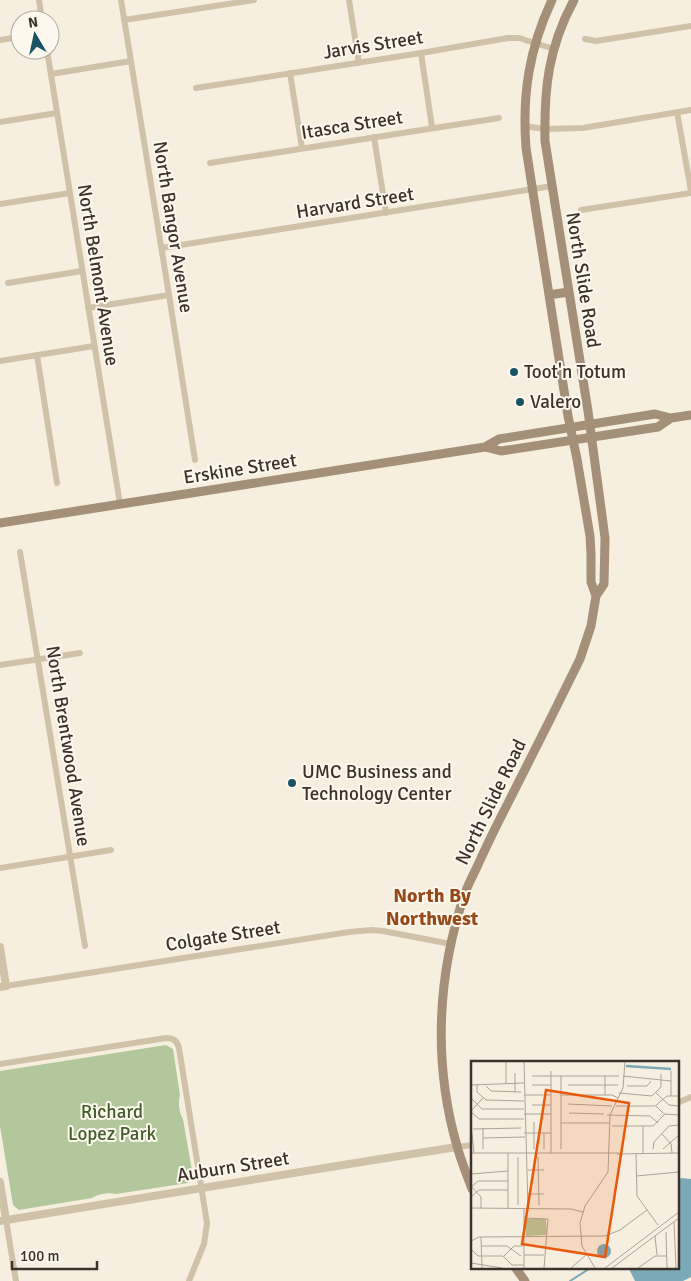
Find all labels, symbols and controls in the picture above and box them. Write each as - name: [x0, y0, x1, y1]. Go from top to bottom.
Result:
- north arrow: [10, 10, 60, 60]
- text: N: [27, 13, 39, 32]
- street label: Jarvis Street: [321, 25, 425, 65]
- street label: Itasca Street: [300, 105, 405, 145]
- street label: North Bangor Avenue: [148, 140, 198, 314]
- street label: North Belmont Avenue: [72, 182, 124, 368]
- street label: Harvard Street: [294, 182, 416, 224]
- street label: North Slide Road: [560, 210, 606, 350]
- place label: Toot'n Totum: [524, 360, 626, 384]
- marker: Toot'n Totum: [508, 366, 520, 378]
- place label: Valero: [530, 390, 581, 414]
- marker: Valero: [514, 396, 526, 408]
- street label: Erskine Street: [182, 448, 299, 490]
- street label: North Brentwood Avenue: [40, 644, 96, 848]
- street label: North Slide Road: [450, 735, 532, 869]
- place label: UMC Business and Technology Center: [302, 760, 452, 806]
- marker: UMC Business and Technology Center: [286, 777, 298, 789]
- district label: North By Northwest: [386, 883, 479, 931]
- street label: Colgate Street: [164, 915, 282, 957]
- inset map: [471, 1061, 678, 1268]
- park label: Richard Lopez Park: [68, 1100, 156, 1146]
- street label: Auburn Street: [175, 1146, 291, 1188]
- scale bar: [12, 1238, 98, 1270]
- text: 100 m: [20, 1247, 60, 1265]

